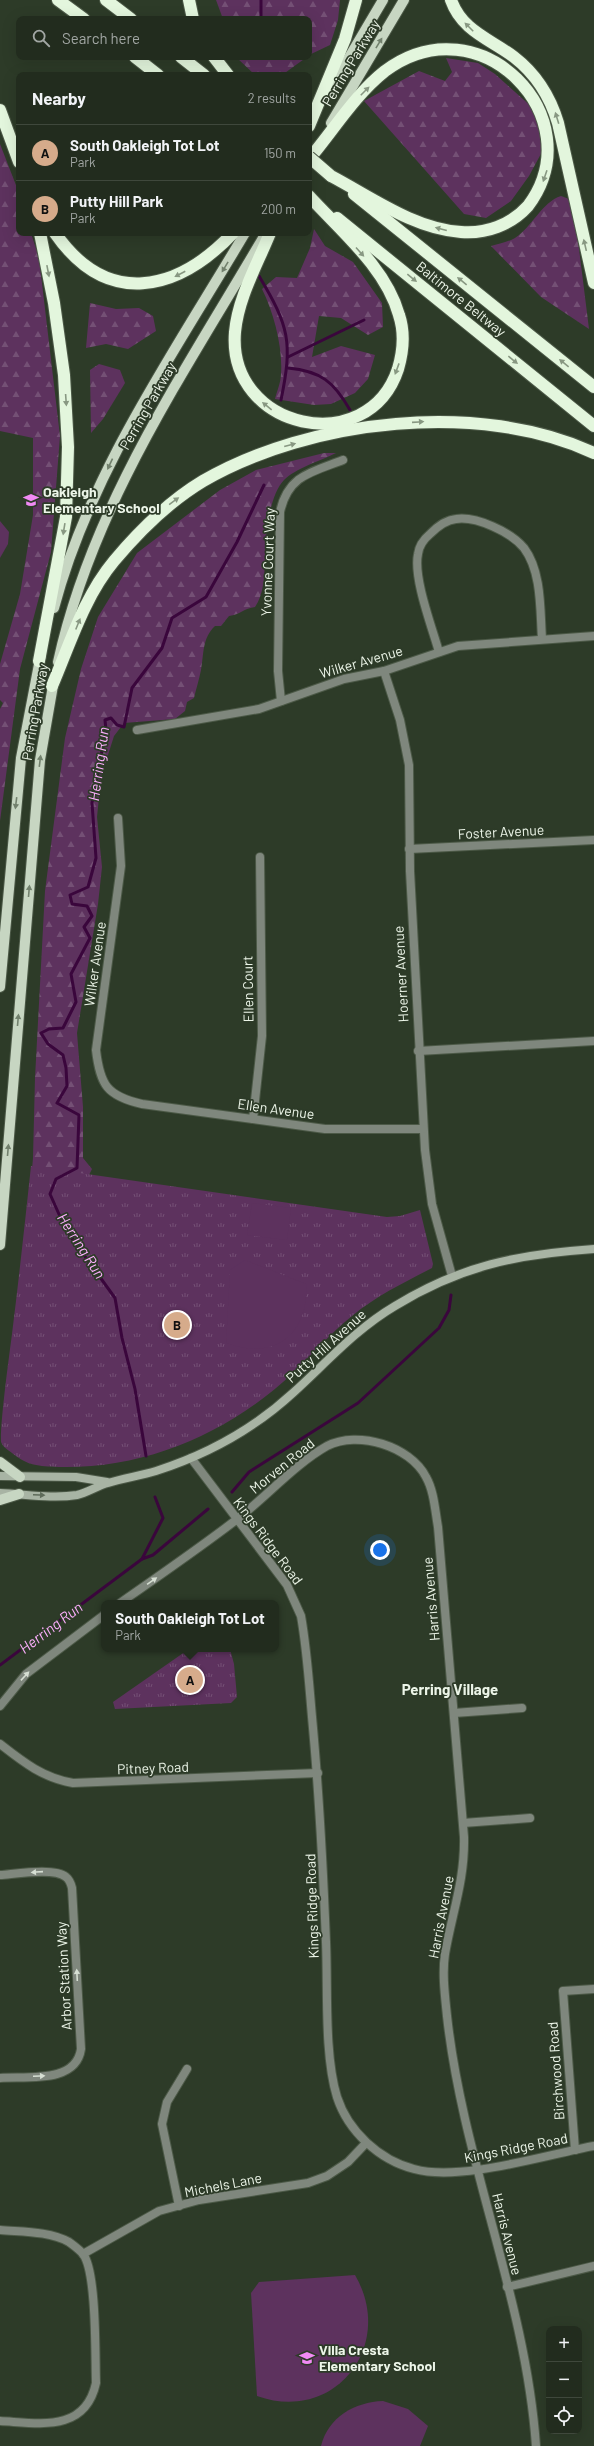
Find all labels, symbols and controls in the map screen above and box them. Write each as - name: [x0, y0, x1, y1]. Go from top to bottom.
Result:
- search box: [16, 16, 312, 60]
- street label: Perring Parkway: [318, 16, 383, 109]
- one-way arrow: [464, 22, 474, 32]
- icon: search: [30, 27, 52, 49]
- text: Search here: [62, 29, 140, 47]
- one-way arrow: [375, 37, 382, 49]
- one-way arrow: [360, 86, 370, 96]
- text: Nearby: [32, 88, 86, 108]
- text: 2 results: [248, 90, 296, 106]
- one-way arrow: [554, 112, 560, 124]
- text: South Oakleigh Tot Lot: [70, 136, 220, 154]
- text: A: [41, 145, 49, 161]
- text: 150 m: [264, 145, 296, 161]
- text: Park: [70, 154, 96, 170]
- one-way arrow: [542, 170, 548, 182]
- text: Putty Hill Park: [70, 192, 163, 210]
- text: B: [41, 201, 49, 217]
- text: 200 m: [261, 201, 296, 217]
- text: Park: [70, 210, 96, 226]
- one-way arrow: [434, 226, 446, 232]
- one-way arrow: [582, 238, 588, 251]
- one-way arrow: [355, 247, 365, 257]
- street label: Baltimore Beltway: [413, 257, 510, 340]
- one-way arrow: [221, 261, 228, 273]
- one-way arrow: [45, 265, 51, 277]
- one-way arrow: [174, 271, 186, 277]
- one-way arrow: [406, 274, 417, 283]
- one-way arrow: [457, 277, 468, 286]
- one-way arrow: [507, 356, 518, 364]
- one-way arrow: [558, 358, 569, 367]
- street label: Perring Parkway: [116, 359, 180, 452]
- one-way arrow: [394, 364, 400, 376]
- one-way arrow: [63, 394, 69, 407]
- one-way arrow: [262, 402, 273, 411]
- one-way arrow: [412, 419, 424, 426]
- one-way arrow: [284, 442, 296, 448]
- one-way arrow: [107, 458, 113, 470]
- place label: Oakleigh Elementary School: [43, 483, 160, 516]
- school or university icon: Oakleigh Elementary School: [22, 491, 40, 509]
- one-way arrow: [168, 497, 179, 505]
- street label: Yvonne Court Way: [257, 507, 278, 617]
- one-way arrow: [61, 523, 67, 536]
- one-way arrow: [75, 618, 81, 630]
- street label: Wilker Avenue: [317, 642, 404, 682]
- street label: Perring Parkway: [18, 662, 51, 762]
- water label: Herring Run: [84, 725, 112, 802]
- one-way arrow: [37, 755, 43, 767]
- one-way arrow: [13, 797, 19, 809]
- street label: Foster Avenue: [457, 821, 545, 842]
- one-way arrow: [26, 885, 32, 897]
- street label: Wilker Avenue: [80, 920, 109, 1008]
- street label: Hoerner Avenue: [389, 925, 412, 1023]
- street label: Ellen Court: [238, 955, 257, 1023]
- one-way arrow: [15, 1014, 22, 1027]
- street label: Ellen Avenue: [237, 1095, 315, 1122]
- one-way arrow: [4, 1144, 11, 1156]
- water label: Herring Run: [54, 1209, 110, 1282]
- street label: Putty Hill Avenue: [282, 1305, 369, 1386]
- pin: B: [164, 1310, 190, 1340]
- street label: Morven Road: [246, 1434, 317, 1497]
- one-way arrow: [33, 1492, 46, 1498]
- street label: Kings Ridge Road: [230, 1494, 307, 1588]
- your location: [370, 1540, 390, 1560]
- street label: Harris Avenue: [418, 1556, 443, 1642]
- one-way arrow: [147, 1577, 157, 1585]
- water label: Herring Run: [15, 1597, 86, 1657]
- popup: [101, 1600, 279, 1652]
- text: South Oakleigh Tot Lot: [115, 1609, 265, 1627]
- text: Park: [115, 1627, 141, 1643]
- pin: A: [177, 1665, 203, 1695]
- one-way arrow: [20, 1671, 29, 1681]
- district label: Perring Village: [402, 1680, 498, 1698]
- street label: Pitney Road: [117, 1758, 189, 1777]
- street label: Kings Ridge Road: [301, 1853, 322, 1959]
- one-way arrow: [31, 1869, 43, 1876]
- street label: Harris Avenue: [424, 1874, 457, 1960]
- street label: Arbor Station Way: [52, 1921, 75, 2031]
- one-way arrow: [73, 1968, 80, 1981]
- street label: Birchwood Road: [544, 2021, 567, 2121]
- one-way arrow: [33, 2072, 45, 2079]
- street label: Kings Ridge Road: [463, 2129, 569, 2166]
- street label: Michels Lane: [183, 2169, 263, 2200]
- street label: Harris Avenue: [489, 2191, 526, 2277]
- map controls: [546, 2326, 582, 2434]
- button: +: [546, 2326, 582, 2362]
- place label: Villa Cresta Elementary School: [319, 2341, 436, 2374]
- school or university icon: Villa Cresta Elementary School: [298, 2349, 316, 2367]
- button: −: [546, 2362, 582, 2398]
- button: locate: [546, 2398, 582, 2434]

